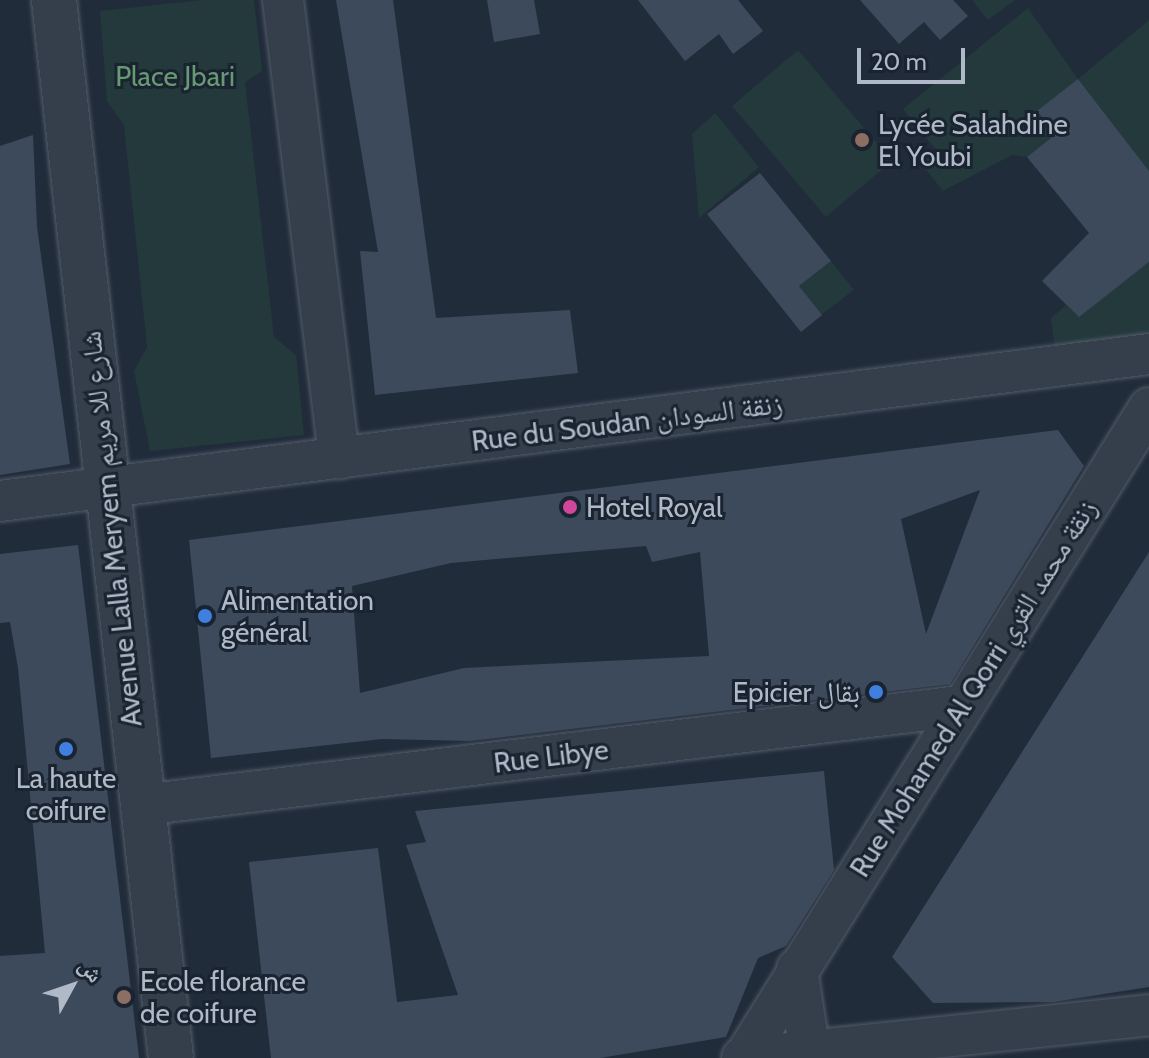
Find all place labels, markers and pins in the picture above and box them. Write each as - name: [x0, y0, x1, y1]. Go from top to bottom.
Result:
- place label: Lycée Salahdine El Youbi: [878, 107, 1068, 173]
- marker: Lycée Salahdine El Youbi: [853, 131, 871, 149]
- place label: Hotel Royal: [586, 490, 723, 524]
- marker: Hotel Royal: [561, 498, 579, 516]
- place label: Alimentation général: [221, 583, 374, 649]
- marker: Alimentation général: [196, 607, 214, 625]
- place label: Epicier بقال: [733, 675, 860, 709]
- marker: Epicier بقال: [867, 683, 885, 701]
- marker: La haute coifure: [57, 740, 75, 758]
- place label: La haute coifure: [16, 761, 116, 827]
- place label: Ecole florance de coifure: [140, 964, 306, 1030]
- marker: Ecole florance de coifure: [115, 988, 133, 1006]

